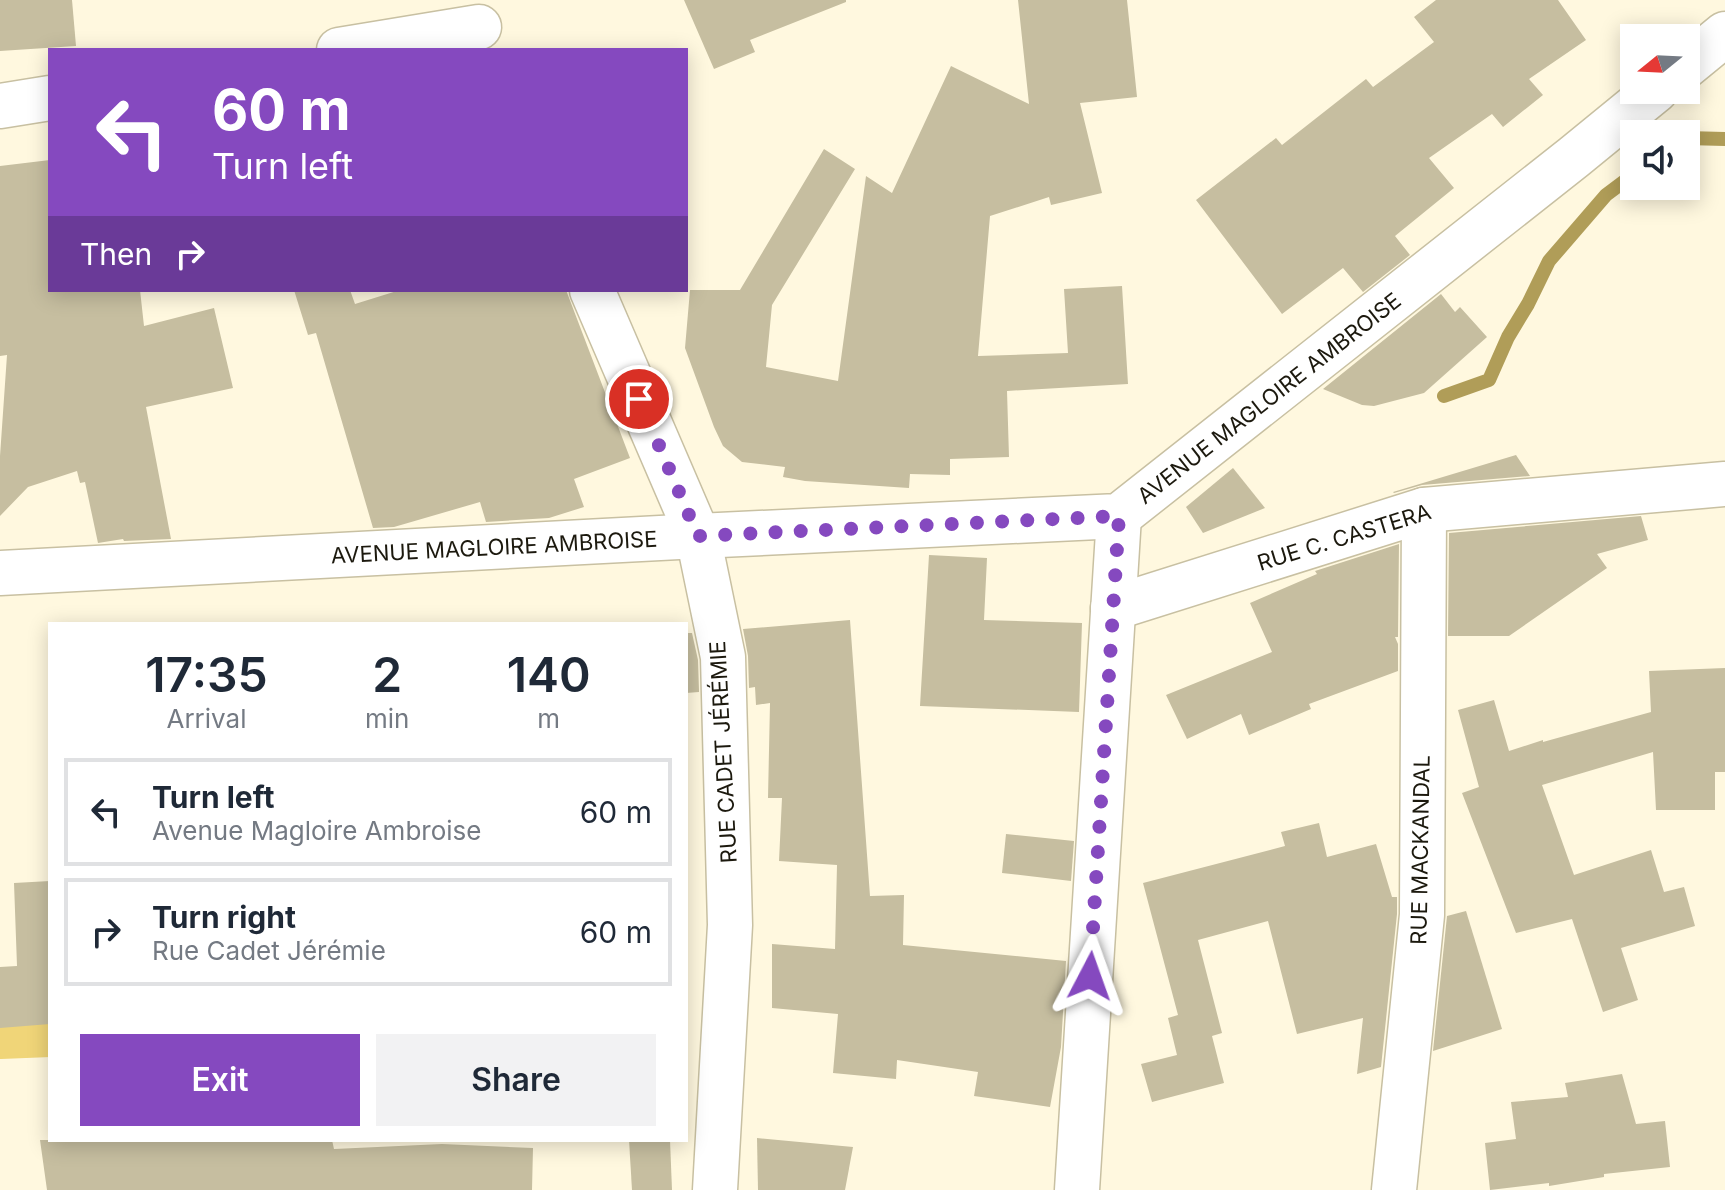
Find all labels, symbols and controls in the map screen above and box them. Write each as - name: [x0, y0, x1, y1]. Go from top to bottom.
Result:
- north arrow: [1620, 24, 1700, 104]
- map controls: [1620, 24, 1700, 200]
- text: 60 m: [212, 76, 351, 144]
- icon: left: [80, 80, 184, 184]
- button: sound: [1620, 120, 1700, 200]
- text: Turn left: [212, 144, 353, 188]
- icon: right: [168, 232, 212, 276]
- text: Then: [80, 236, 152, 272]
- street label: AVENUE MAGLOIRE AMBROISE: [1132, 287, 1406, 509]
- pin: [605, 365, 673, 433]
- icon: arrive: [617, 377, 661, 421]
- street label: RUE C. CASTERA: [1254, 498, 1434, 576]
- street label: AVENUE MAGLOIRE AMBROISE: [330, 525, 658, 569]
- street label: RUE CADET JÉRÉMIE: [704, 640, 742, 864]
- text: 17:35: [145, 645, 268, 704]
- text: 2: [372, 645, 402, 704]
- text: 140: [507, 645, 591, 704]
- text: Arrival: [166, 703, 247, 734]
- text: min: [365, 703, 409, 734]
- text: m: [537, 703, 560, 734]
- street label: RUE MACKANDAL: [1405, 755, 1435, 945]
- text: Turn left: [152, 779, 274, 815]
- icon: left: [84, 790, 128, 834]
- text: 60 m: [580, 794, 652, 830]
- text: Avenue Magloire Ambroise: [152, 815, 481, 846]
- text: Turn right: [152, 899, 296, 935]
- icon: right: [84, 910, 128, 954]
- text: 60 m: [580, 914, 652, 950]
- position arrow: [1048, 934, 1132, 1018]
- text: Rue Cadet Jérémie: [152, 935, 386, 966]
- button: Exit: [80, 1034, 360, 1126]
- button: Share: [376, 1034, 656, 1126]

